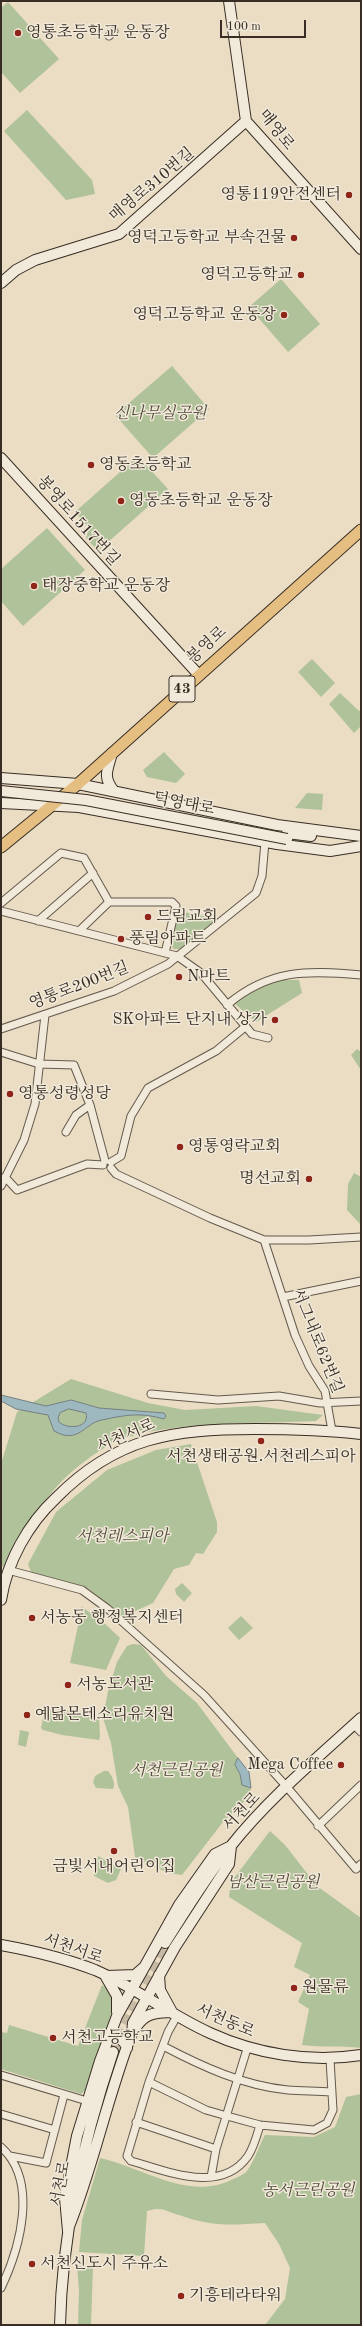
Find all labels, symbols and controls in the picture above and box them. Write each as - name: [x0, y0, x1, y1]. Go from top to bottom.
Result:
- scale bar: [222, 12, 308, 38]
- text: 100 m: [227, 21, 261, 33]
- place label: 영통초등학교 운동장: [26, 23, 170, 43]
- marker: 영통초등학교 운동장: [13, 28, 23, 38]
- street label: 매영로: [254, 106, 298, 154]
- street label: 매영로310번길: [106, 144, 198, 226]
- place label: 영통119안전센터: [220, 185, 341, 205]
- marker: 영통119안전센터: [344, 190, 354, 200]
- place label: 영덕고등학교 부속건물: [127, 228, 286, 248]
- marker: 영덕고등학교 부속건물: [289, 233, 299, 243]
- place label: 영덕고등학교: [200, 265, 293, 285]
- marker: 영덕고등학교: [296, 270, 306, 280]
- place label: 영덕고등학교 운동장: [132, 305, 276, 325]
- marker: 영덕고등학교 운동장: [279, 310, 289, 320]
- park label: 신나무실공원: [114, 404, 206, 424]
- place label: 영동초등학교: [99, 455, 192, 475]
- marker: 영동초등학교: [86, 460, 96, 470]
- street label: 봉영로1517번길: [33, 472, 123, 570]
- place label: 영동초등학교 운동장: [129, 491, 273, 511]
- marker: 영동초등학교 운동장: [116, 496, 126, 506]
- place label: 태장중학교 운동장: [42, 576, 170, 596]
- marker: 태장중학교 운동장: [29, 581, 39, 591]
- street label: 봉영로: [183, 622, 231, 668]
- road number: 43: [169, 676, 195, 702]
- street label: 덕영대로: [152, 789, 216, 819]
- place label: 드림교회: [156, 907, 218, 927]
- marker: 드림교회: [143, 912, 153, 922]
- place label: 풍림아파트: [129, 929, 206, 949]
- marker: 풍림아파트: [116, 934, 126, 944]
- street label: 영통로200번길: [26, 958, 132, 1014]
- place label: N마트: [187, 967, 230, 987]
- marker: N마트: [174, 972, 184, 982]
- place label: SK아파트 단지내 상가: [112, 1010, 267, 1030]
- marker: SK아파트 단지내 상가: [270, 1015, 280, 1025]
- place label: 영통성령성당: [18, 1084, 111, 1104]
- marker: 영통성령성당: [5, 1089, 15, 1099]
- place label: 영통영락교회: [188, 1137, 281, 1157]
- marker: 영통영락교회: [175, 1142, 185, 1152]
- place label: 명선교회: [239, 1169, 301, 1189]
- marker: 명선교회: [304, 1174, 314, 1184]
- street label: 서그내로62번길: [287, 1286, 347, 1396]
- street label: 서천서로: [94, 1415, 158, 1457]
- marker: 서천생태공원.서천레스피아: [256, 1436, 266, 1446]
- place label: 서천생태공원.서천레스피아: [166, 1447, 356, 1467]
- park label: 서천레스피아: [76, 1527, 168, 1547]
- place label: 서농동 행정복지센터: [40, 1608, 184, 1628]
- marker: 서농동 행정복지센터: [27, 1613, 37, 1623]
- place label: 서농도서관: [76, 1675, 153, 1695]
- marker: 서농도서관: [63, 1680, 73, 1690]
- place label: 예닮몬테소리유치원: [35, 1705, 174, 1725]
- marker: 예닮몬테소리유치원: [22, 1710, 32, 1720]
- place label: Mega Coffee: [247, 1755, 333, 1775]
- marker: Mega Coffee: [336, 1760, 346, 1770]
- park label: 서천근린공원: [130, 1761, 222, 1781]
- street label: 서천로: [219, 1788, 265, 1836]
- marker: 금빛서내어린이집: [109, 1846, 119, 1856]
- place label: 금빛서내어린이집: [52, 1857, 176, 1877]
- park label: 남산근린공원: [227, 1873, 319, 1893]
- street label: 서천서로: [41, 1930, 105, 1968]
- place label: 원물류: [302, 1978, 348, 1998]
- marker: 원물류: [289, 1983, 299, 1993]
- street label: 서천동로: [193, 2000, 257, 2042]
- place label: 서천고등학교: [61, 2028, 154, 2048]
- marker: 서천고등학교: [48, 2033, 58, 2043]
- street label: 서천로: [47, 2159, 75, 2209]
- park label: 농서근린공원: [262, 2181, 354, 2201]
- place label: 서천신도시 주유소: [40, 2254, 168, 2274]
- marker: 서천신도시 주유소: [27, 2259, 37, 2269]
- place label: 기흥테라타워: [189, 2286, 282, 2306]
- marker: 기흥테라타워: [176, 2291, 186, 2301]

